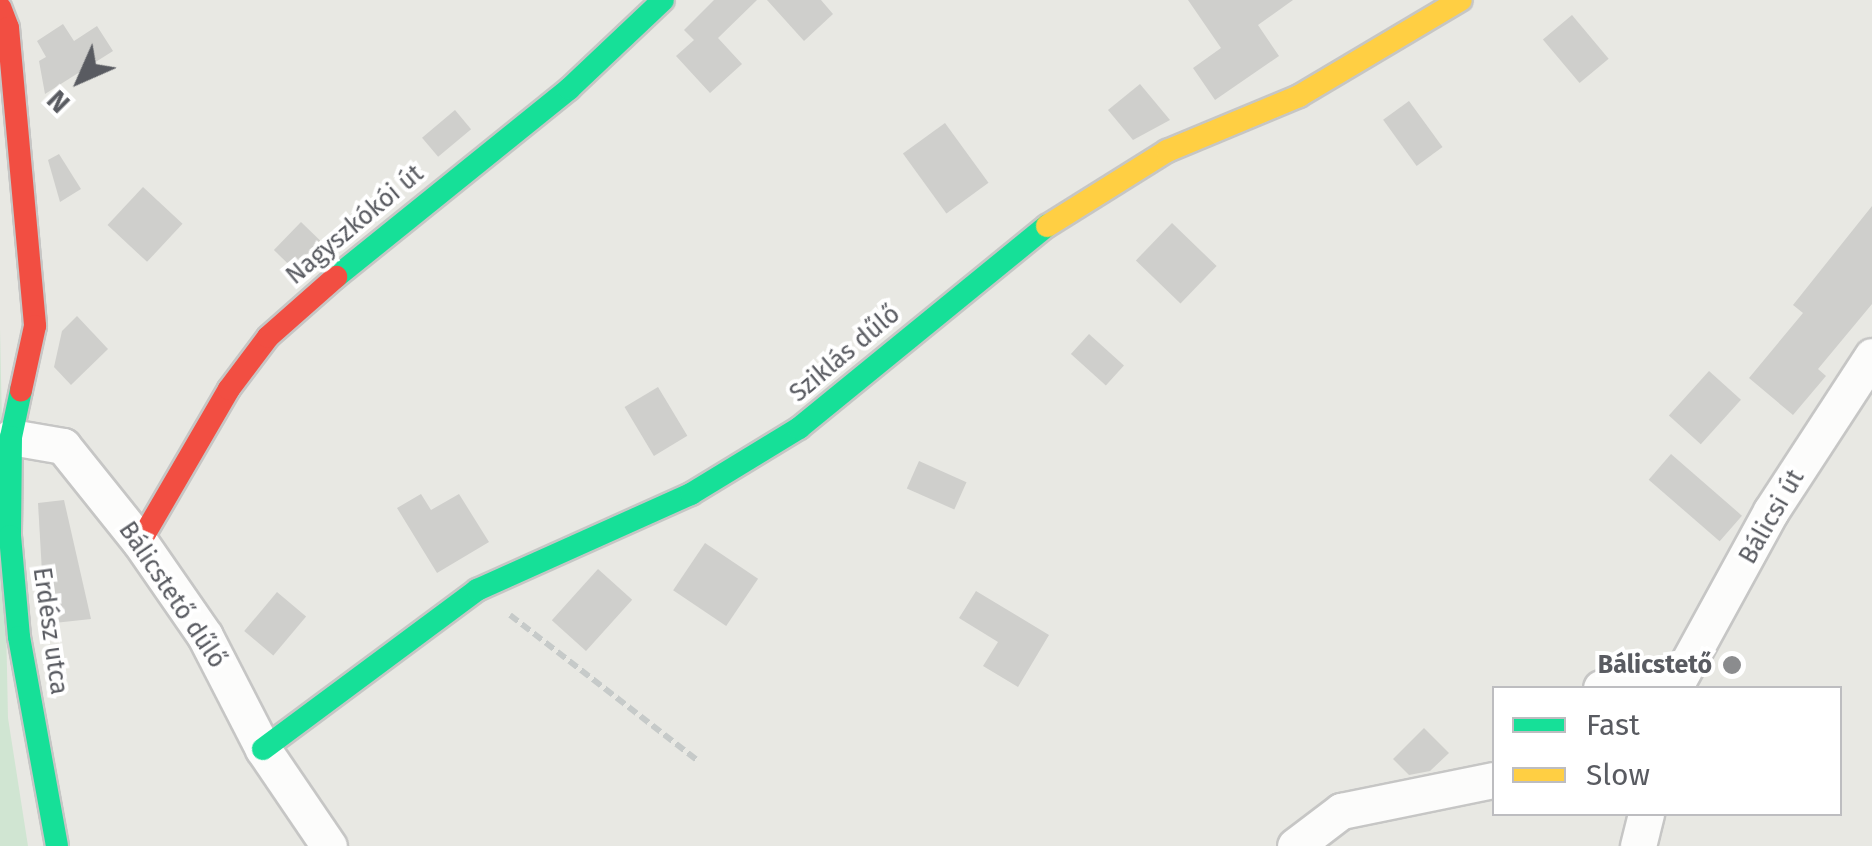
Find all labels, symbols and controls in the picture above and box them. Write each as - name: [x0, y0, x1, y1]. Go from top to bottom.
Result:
- north arrow: [30, 30, 130, 130]
- text: N: [40, 83, 77, 120]
- street label: Nagyszkókói út: [280, 159, 430, 291]
- street label: Sziklás dűlő: [784, 299, 906, 409]
- street label: Bálicsi út: [1733, 465, 1811, 569]
- street label: Bálicstető dűlő: [112, 516, 232, 674]
- street label: Erdész utca: [26, 565, 74, 697]
- place label: Bálicstető: [1598, 650, 1712, 680]
- marker: Bálicstető: [1721, 654, 1743, 676]
- legend: [1492, 686, 1842, 816]
- text: Fast: [1586, 707, 1640, 743]
- text: Slow: [1586, 757, 1650, 793]

